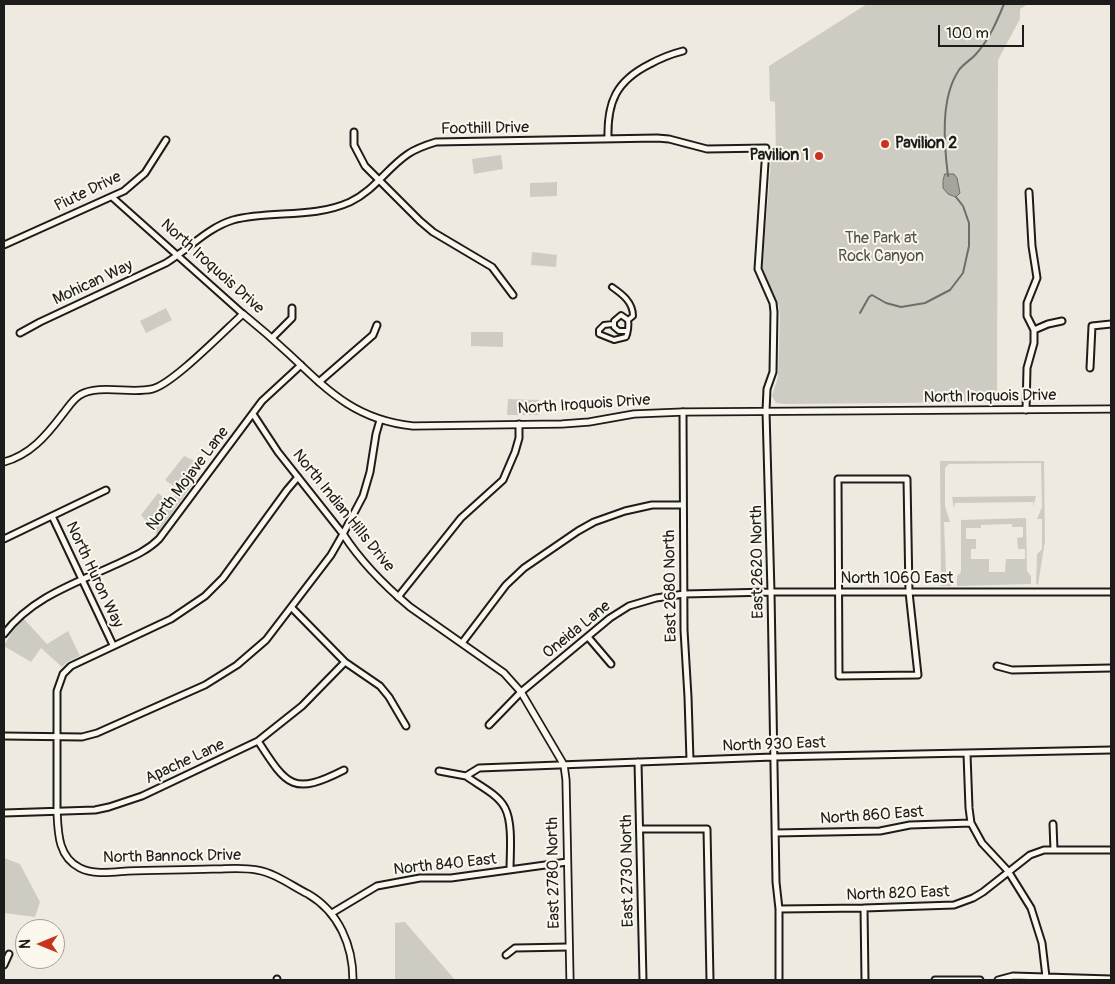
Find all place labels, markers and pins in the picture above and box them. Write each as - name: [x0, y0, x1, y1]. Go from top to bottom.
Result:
- place label: Pavilion 2: [895, 134, 957, 154]
- marker: Pavilion 2: [879, 138, 891, 150]
- place label: Pavilion 1: [749, 146, 809, 166]
- marker: Pavilion 1: [813, 150, 825, 162]

